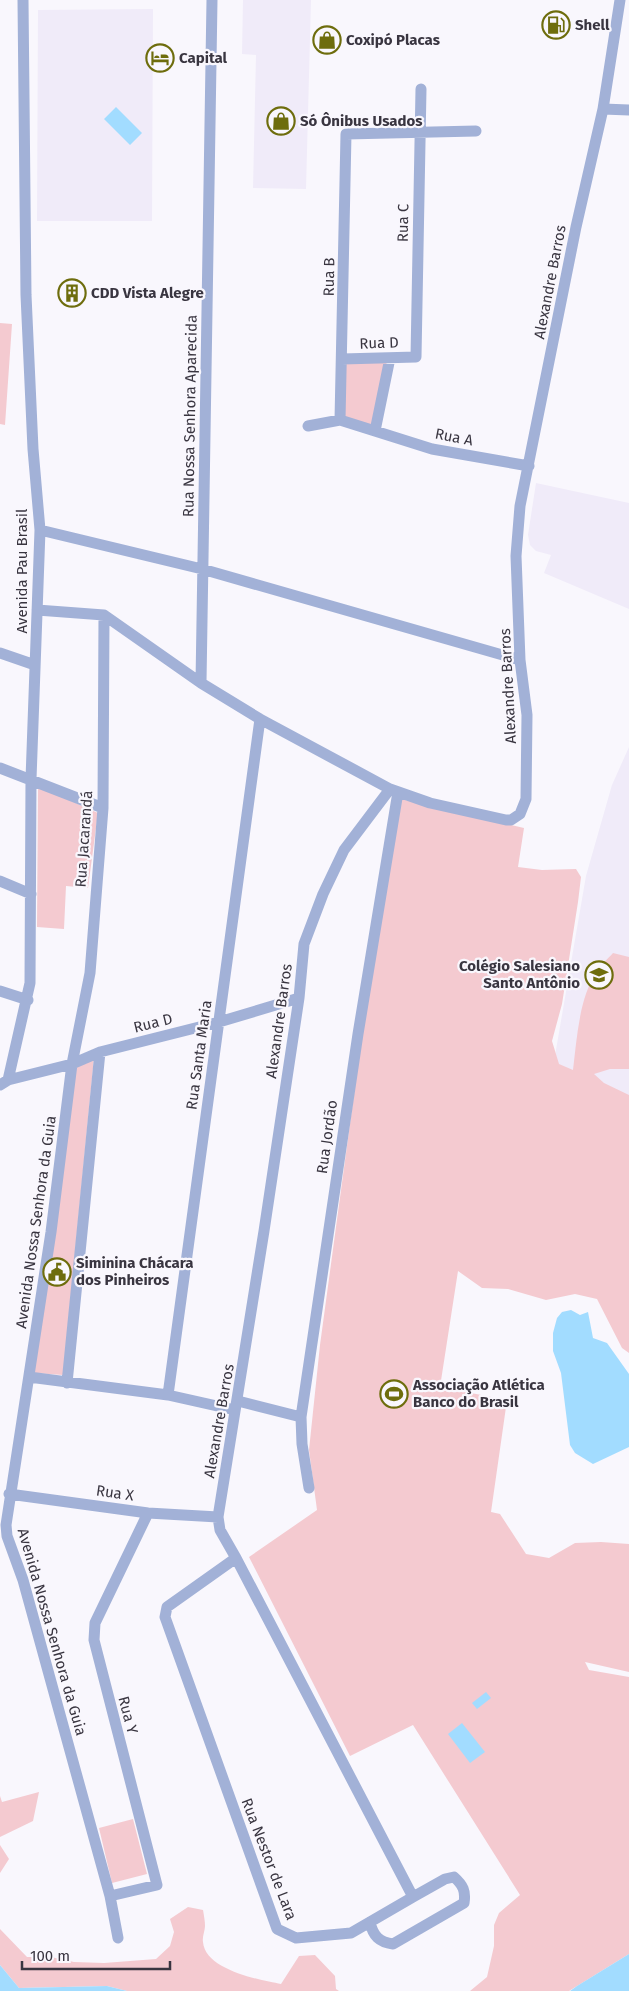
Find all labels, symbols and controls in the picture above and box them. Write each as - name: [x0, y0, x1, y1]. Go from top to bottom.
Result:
- fuel station icon: Shell: [541, 10, 571, 40]
- place label: Shell: [575, 16, 610, 34]
- shop icon: Coxipó Placas: [312, 25, 342, 55]
- place label: Coxipó Placas: [346, 31, 440, 49]
- hotel icon: Capital: [145, 43, 175, 73]
- place label: Capital: [179, 49, 228, 67]
- shop icon: Só Ônibus Usados: [266, 106, 296, 136]
- place label: Só Ônibus Usados: [300, 112, 423, 130]
- street label: Rua C: [394, 203, 412, 242]
- street label: Alexandre Barros: [530, 224, 570, 340]
- street label: Rua B: [320, 257, 338, 297]
- building icon: CDD Vista Alegre: [57, 278, 87, 308]
- place label: CDD Vista Alegre: [91, 284, 204, 302]
- street label: Rua Nossa Senhora Aparecida: [179, 315, 201, 517]
- street label: Rua D: [359, 333, 399, 353]
- street label: Rua A: [433, 424, 475, 450]
- street label: Avenida Pau Brasil: [13, 508, 31, 634]
- street label: Alexandre Barros: [496, 628, 520, 744]
- street label: Rua Jacarandá: [72, 790, 96, 888]
- place label: Colégio Salesiano Santo Antônio: [459, 957, 580, 992]
- school or university icon: Colégio Salesiano Santo Antônio: [584, 960, 614, 990]
- street label: Alexandre Barros: [262, 963, 296, 1079]
- street label: Rua Santa Maria: [182, 999, 216, 1111]
- street label: Rua D: [132, 1009, 174, 1037]
- street label: Rua Jordão: [313, 1099, 341, 1175]
- street label: Avenida Nossa Senhora da Guia: [12, 1114, 60, 1330]
- place label: Siminina Chácara dos Pinheiros: [76, 1254, 193, 1289]
- public building icon: Siminina Chácara dos Pinheiros: [42, 1257, 72, 1287]
- street label: Alexandre Barros: [200, 1363, 238, 1479]
- place label: Associação Atlética Banco do Brasil: [412, 1376, 545, 1411]
- sports icon: Associação Atlética Banco do Brasil: [379, 1379, 409, 1409]
- street label: Rua X: [95, 1481, 136, 1505]
- street label: Avenida Nossa Senhora da Guia: [14, 1526, 90, 1738]
- street label: Rua Y: [114, 1694, 142, 1736]
- street label: Rua Nestor de Lara: [237, 1796, 301, 1922]
- scale bar: [22, 1938, 170, 1970]
- text: 100 m: [30, 1947, 70, 1965]

